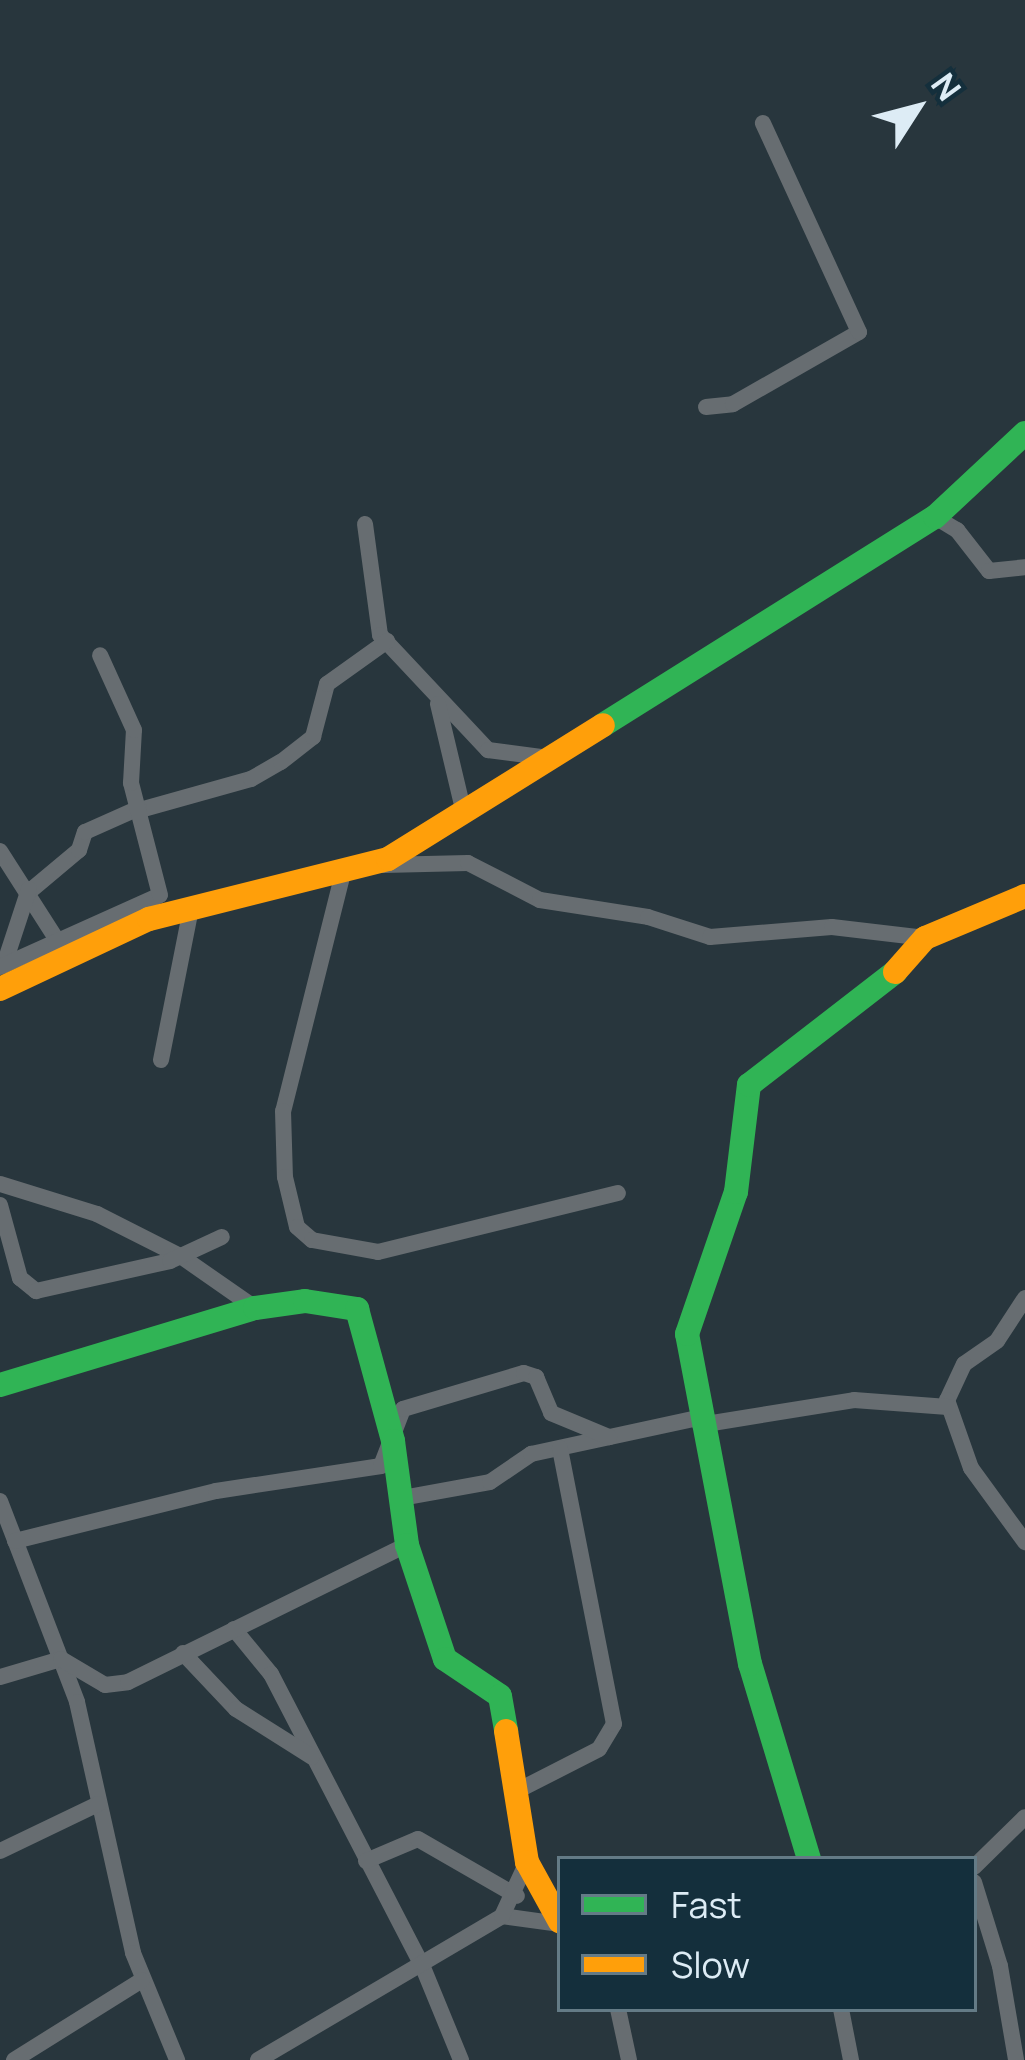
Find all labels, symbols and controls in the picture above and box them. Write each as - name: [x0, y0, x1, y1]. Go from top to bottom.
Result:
- north arrow: [857, 48, 977, 168]
- text: N: [921, 64, 972, 109]
- legend: [557, 1856, 977, 2012]
- text: Fast: [671, 1880, 742, 1929]
- text: Slow: [671, 1940, 750, 1989]

